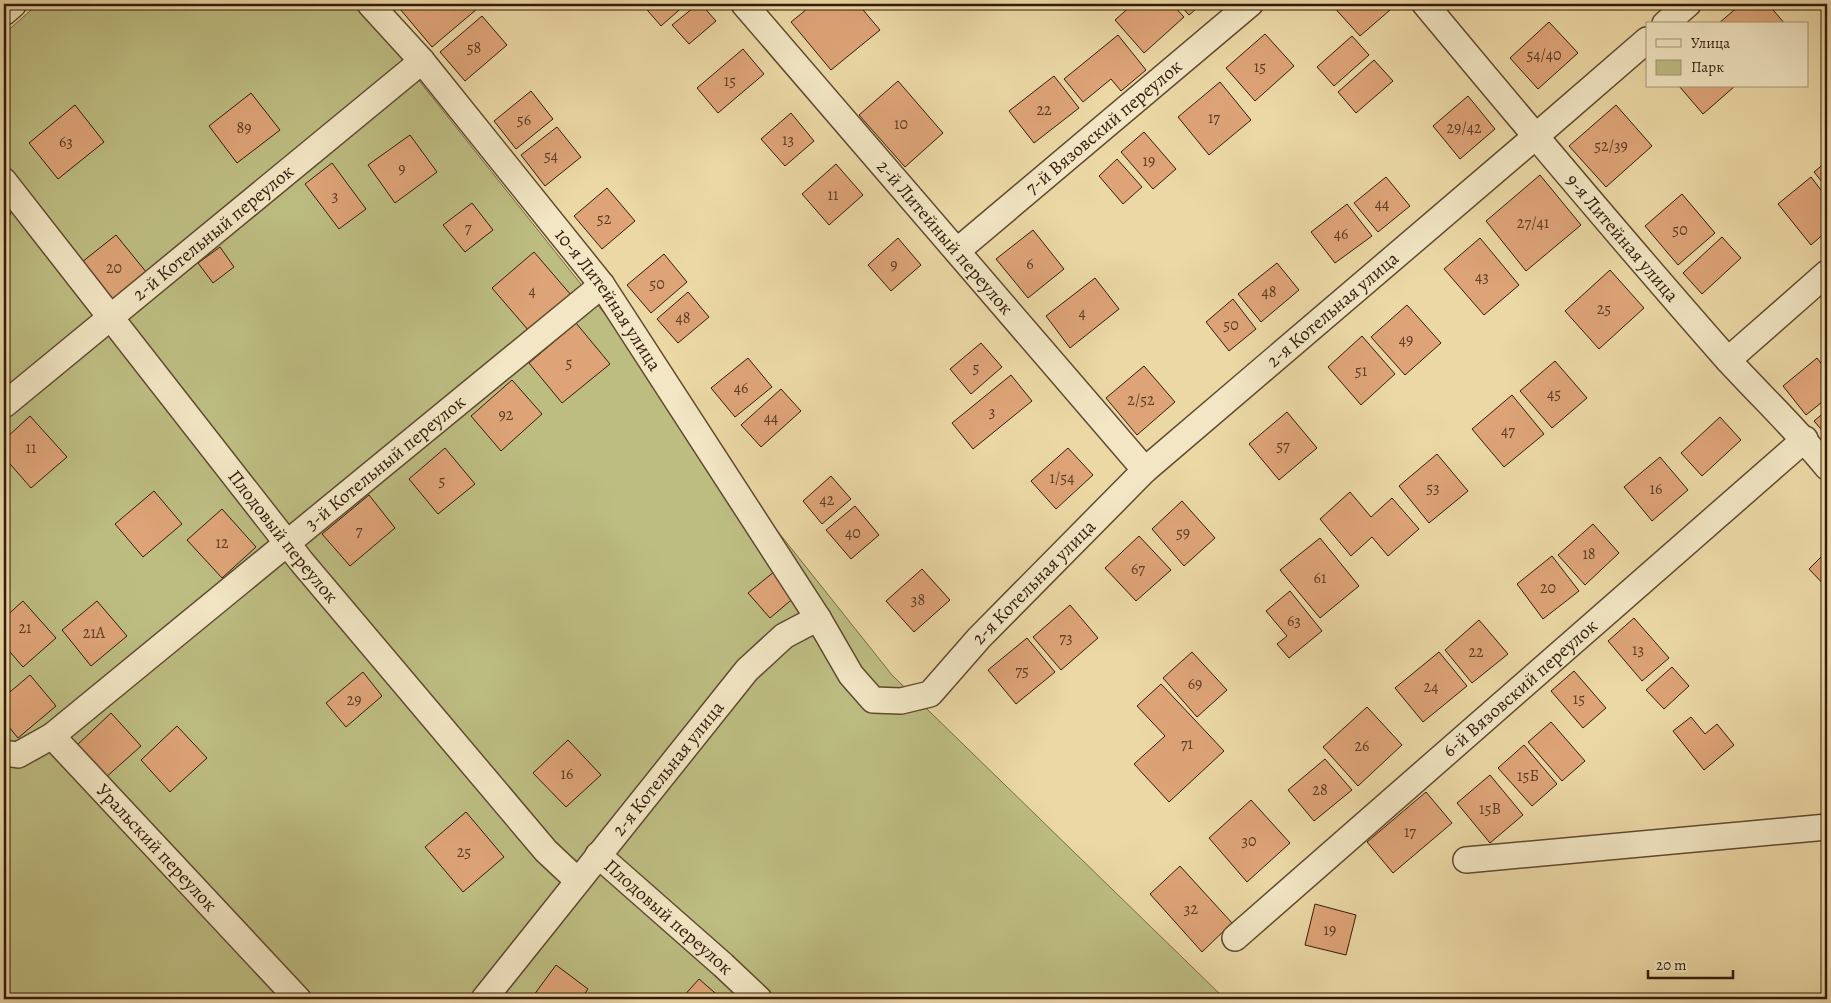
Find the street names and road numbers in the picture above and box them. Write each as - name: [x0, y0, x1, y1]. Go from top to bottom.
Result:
- street label: 7-й Вязовский переулок: [1020, 54, 1188, 201]
- street label: 2-й Литейный переулок: [871, 154, 1019, 321]
- street label: 2-й Котельный переулок: [127, 159, 299, 307]
- street label: 9-я Литейная улица: [1560, 168, 1685, 308]
- street label: 10-я Литейная улица: [549, 223, 668, 376]
- street label: 2-я Котельная улица: [1261, 246, 1405, 373]
- street label: 3-й Котельный переулок: [300, 389, 471, 536]
- street label: Плодовый переулок: [222, 465, 344, 609]
- street label: 2-я Котельная улица: [966, 514, 1102, 650]
- street label: 6-й Вязовский переулок: [1437, 613, 1603, 763]
- street label: 2-я Котельная улица: [606, 695, 730, 842]
- street label: Уральский переулок: [90, 778, 223, 917]
- street label: Плодовый переулок: [598, 853, 739, 981]

